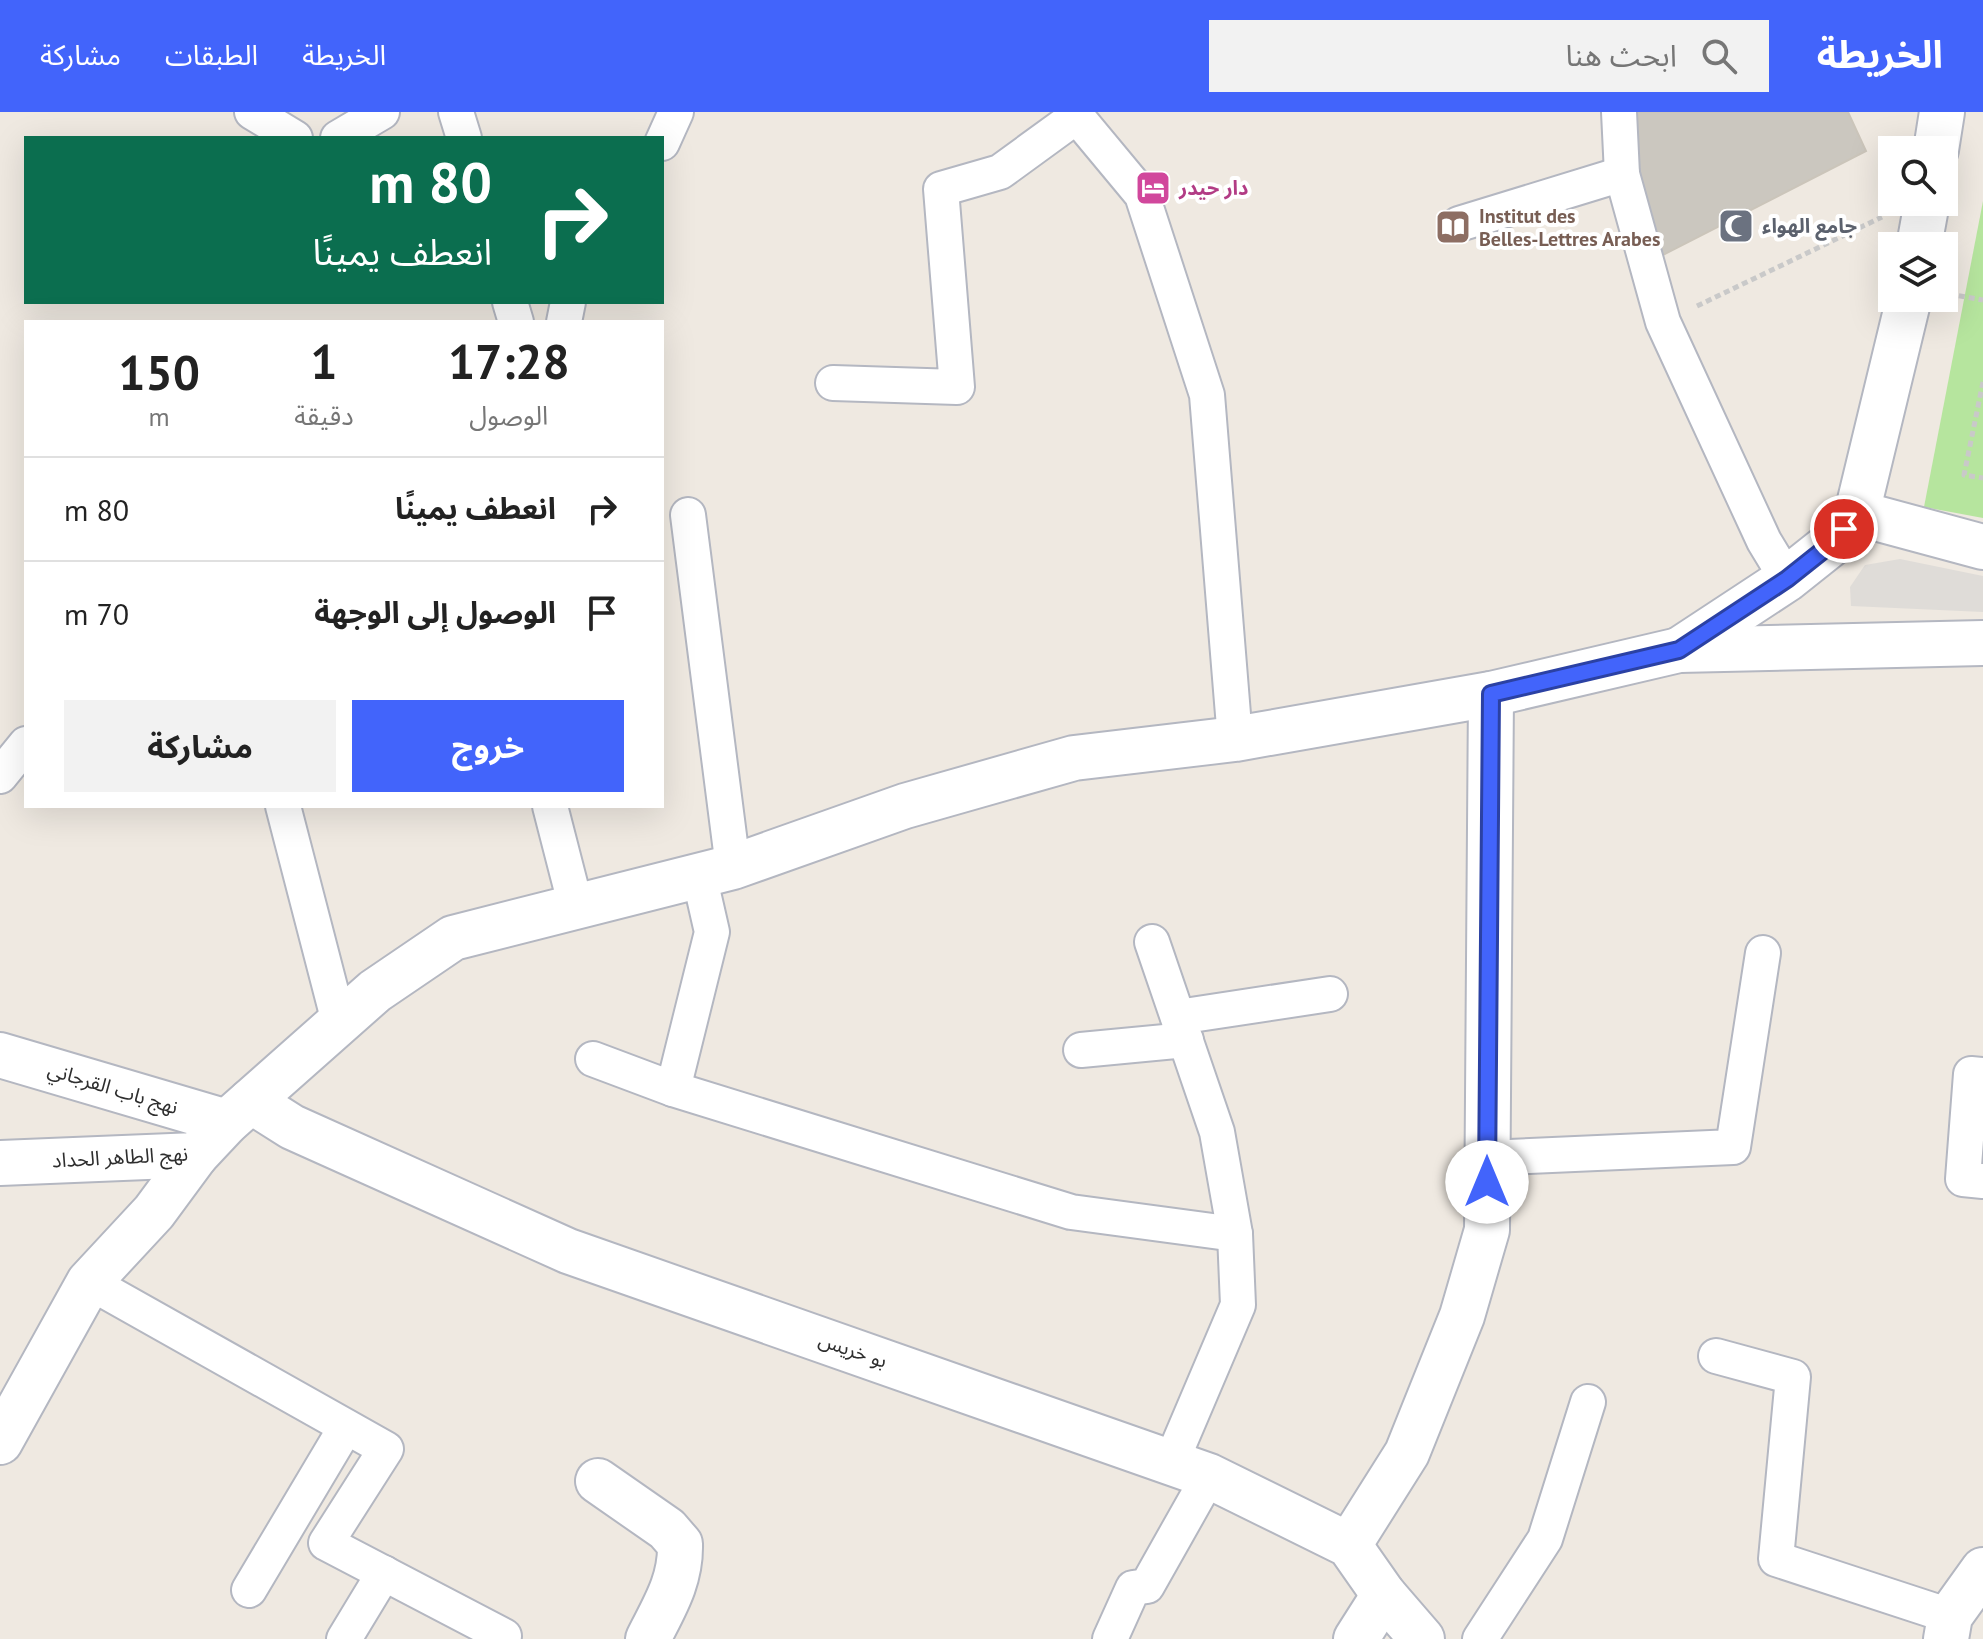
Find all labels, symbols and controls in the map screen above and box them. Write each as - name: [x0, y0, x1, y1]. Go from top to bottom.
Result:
- search box: [1209, 20, 1769, 92]
- text: الخريطة: [1817, 29, 1943, 78]
- icon: search: [1697, 34, 1741, 78]
- text: ابحث هنا: [1565, 35, 1677, 74]
- text: مشاركة: [40, 36, 121, 73]
- text: الطبقات: [165, 36, 258, 73]
- text: الخريطة: [302, 36, 386, 73]
- map controls: [1878, 136, 1958, 312]
- button: search: [1878, 136, 1958, 216]
- text: 80 m: [369, 146, 492, 218]
- icon: right: [520, 168, 624, 272]
- hotel icon: دار حيدر: [1134, 169, 1172, 207]
- place label: دار حيدر: [1178, 175, 1248, 201]
- place label: Institut des Belles-Lettres Arabes: [1479, 203, 1660, 252]
- mosque icon: جامع الهواء: [1717, 207, 1755, 245]
- library icon: Institut des Belles-Lettres Arabes: [1434, 208, 1472, 246]
- place label: جامع الهواء: [1762, 213, 1858, 241]
- text: انعطف يمينًا: [312, 228, 492, 275]
- button: layers: [1878, 232, 1958, 312]
- text: 1: [310, 330, 338, 392]
- text: 17:28: [448, 330, 570, 392]
- text: 150: [118, 341, 200, 403]
- text: دقيقة: [294, 399, 354, 432]
- text: الوصول: [469, 399, 548, 432]
- text: m: [149, 400, 170, 433]
- icon: right: [580, 487, 624, 531]
- text: انعطف يمينًا: [395, 488, 556, 527]
- text: 80 m: [64, 490, 129, 529]
- pin: [1810, 495, 1878, 563]
- icon: arrive: [1822, 507, 1866, 551]
- icon: arrive: [580, 591, 624, 635]
- text: الوصول إلى الوجهة: [314, 592, 556, 631]
- text: 70 m: [64, 594, 129, 633]
- button: مشاركة: [64, 700, 336, 792]
- button: خروج: [352, 700, 624, 792]
- street label: نهج باب القرجاني: [44, 1056, 181, 1123]
- street label: نهج الطاهر الحداد: [51, 1140, 189, 1176]
- position arrow: [1445, 1140, 1529, 1224]
- street label: بو خريس: [815, 1326, 891, 1374]

